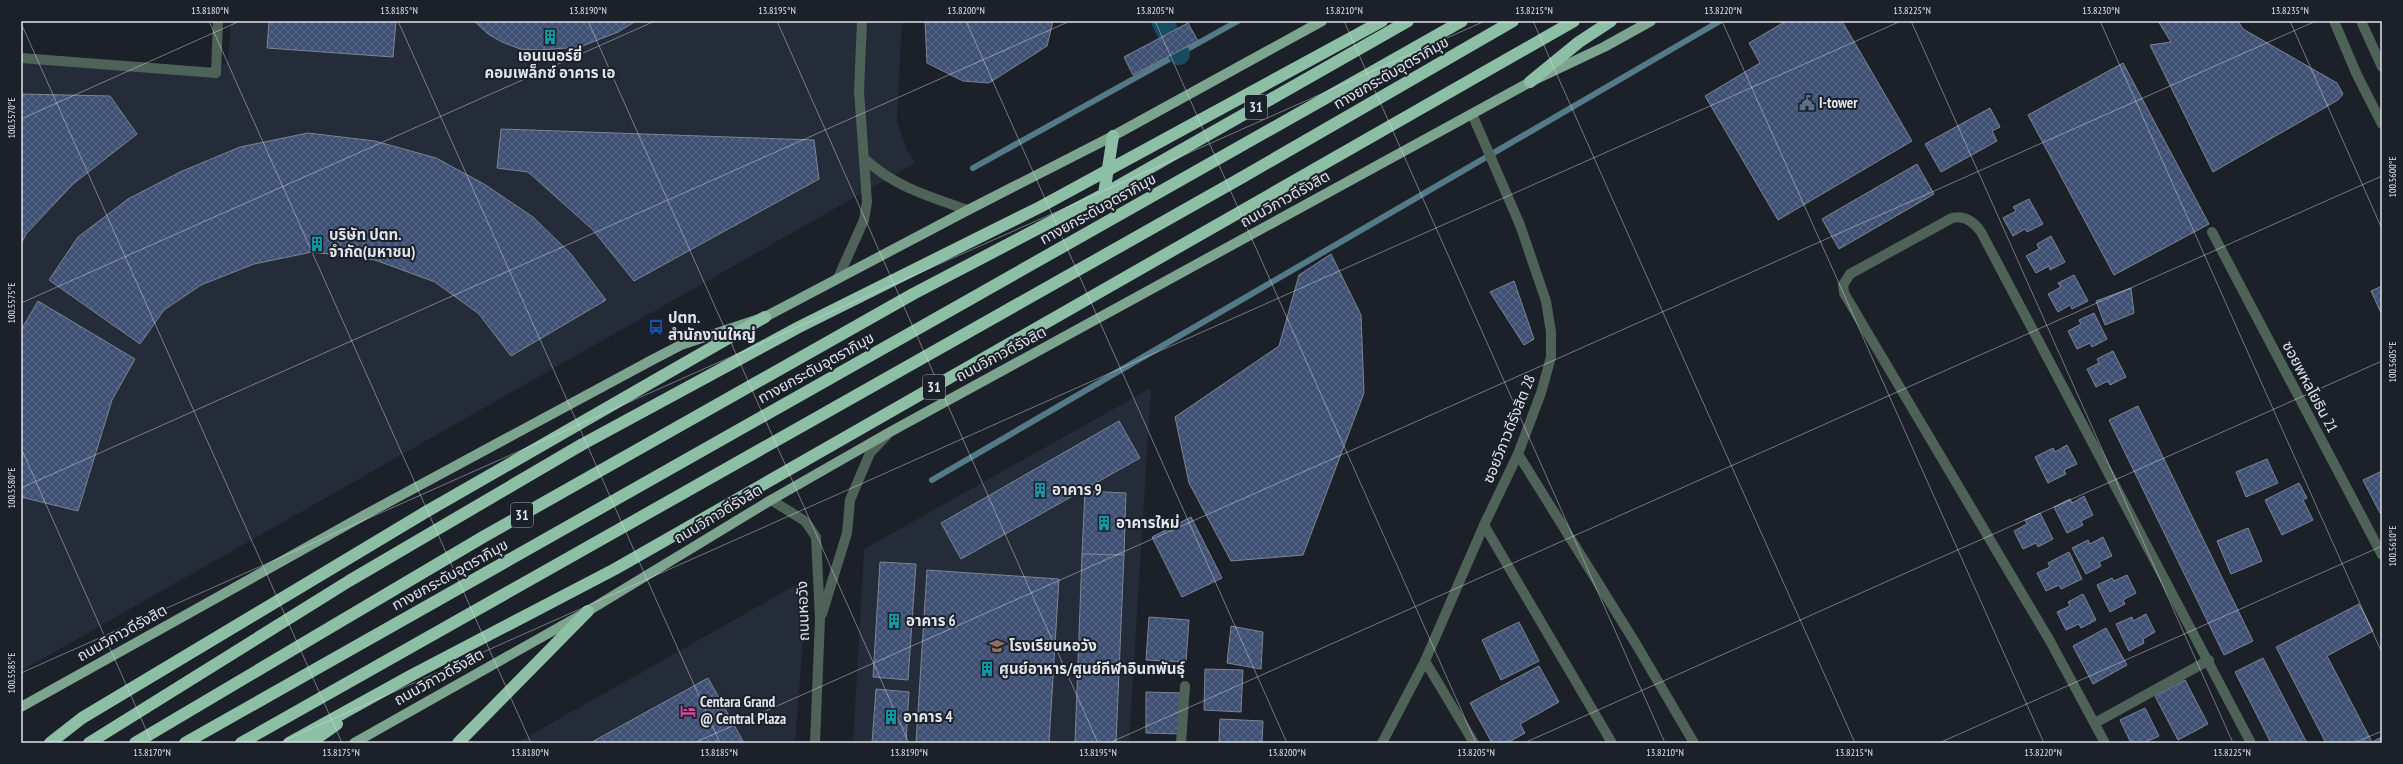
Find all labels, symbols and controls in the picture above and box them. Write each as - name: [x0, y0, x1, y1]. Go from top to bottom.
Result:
- text: 13.8180°N: [191, 4, 229, 17]
- text: 13.8185°N: [380, 4, 418, 17]
- text: 13.8190°N: [569, 4, 607, 17]
- text: 13.8195°N: [758, 4, 796, 17]
- text: 13.8200°N: [947, 4, 985, 17]
- text: 13.8205°N: [1136, 4, 1174, 17]
- text: 13.8210°N: [1325, 4, 1363, 17]
- text: 13.8215°N: [1515, 4, 1553, 17]
- text: 13.8220°N: [1704, 4, 1742, 17]
- text: 13.8225°N: [1893, 4, 1931, 17]
- text: 13.8230°N: [2082, 4, 2120, 17]
- text: 13.8235°N: [2271, 4, 2309, 17]
- building icon: เอนเนอร์ยี่ คอมเพล็กซ์ อาคาร เอ: [541, 28, 559, 46]
- street label: ทางยกระดับอุตราภิมุข: [1330, 32, 1452, 113]
- place label: เอนเนอร์ยี่ คอมเพล็กซ์ อาคาร เอ: [485, 45, 616, 82]
- place label: I-tower: [1819, 93, 1858, 112]
- public building icon: I-tower: [1798, 94, 1816, 112]
- road number: 31: [1245, 95, 1267, 119]
- text: 100.5570°E: [5, 98, 18, 139]
- text: 100.5600°E: [2386, 157, 2399, 198]
- street label: ถนนวิภาวดีรังสิต: [1236, 166, 1333, 231]
- street label: ทางยกระดับอุตราภิมุข: [1036, 169, 1159, 248]
- place label: บริษัท ปตท. จำกัด(มหาชน): [329, 225, 415, 261]
- building icon: บริษัท ปตท. จำกัด(มหาชน): [308, 235, 326, 253]
- text: 100.5575°E: [5, 283, 18, 324]
- place label: ปตท. สำนักงานใหญ่: [668, 308, 756, 344]
- bus stop icon: ปตท. สำนักงานใหญ่: [647, 318, 665, 336]
- street label: ถนนวิภาวดีรังสิต: [952, 322, 1049, 385]
- street label: ทางยกระดับอุตราภิมุข: [754, 328, 877, 407]
- street label: ซอยพหลโยธิน 21: [2278, 338, 2342, 436]
- text: 100.5605°E: [2386, 342, 2399, 383]
- street label: ซอยวิภาวดีรังสิต 28: [1478, 372, 1539, 486]
- road number: 31: [923, 375, 945, 399]
- text: 100.5580°E: [5, 468, 18, 509]
- street label: ถนนวิภาวดีรังสิต: [670, 480, 766, 547]
- place label: อาคาร 9: [1052, 480, 1102, 499]
- building icon: อาคาร 9: [1031, 481, 1049, 499]
- road number: 31: [511, 503, 533, 527]
- place label: อาคารใหม่: [1116, 513, 1180, 532]
- building icon: อาคารใหม่: [1095, 514, 1113, 532]
- text: 100.5610°E: [2386, 526, 2399, 567]
- street label: ทางยกระดับอุตราภิมุข: [388, 535, 511, 614]
- street label: ถนนหอวัง: [792, 581, 813, 641]
- street label: ถนนวิภาวดีรังสิต: [73, 600, 170, 665]
- place label: อาคาร 6: [906, 611, 956, 630]
- building icon: อาคาร 6: [885, 612, 903, 630]
- place label: โรงเรียนหอวัง: [1009, 636, 1097, 655]
- school or university icon: โรงเรียนหอวัง: [988, 637, 1006, 655]
- street label: ถนนวิภาวดีรังสิต: [390, 644, 487, 709]
- text: 100.5585°E: [5, 653, 18, 694]
- place label: ศูนย์อาหาร/ศูนย์กีฬาอินทพันธุ์: [999, 659, 1185, 679]
- building icon: ศูนย์อาหาร/ศูนย์กีฬาอินทพันธุ์: [978, 660, 996, 678]
- place label: Centara Grand @ Central Plaza: [700, 692, 786, 728]
- hotel icon: Centara Grand @ Central Plaza: [679, 702, 697, 720]
- place label: อาคาร 4: [903, 707, 953, 726]
- building icon: อาคาร 4: [882, 708, 900, 726]
- text: 13.8170°N: [133, 746, 171, 759]
- text: 13.8175°N: [322, 746, 360, 759]
- text: 13.8180°N: [511, 746, 549, 759]
- text: 13.8185°N: [700, 746, 738, 759]
- text: 13.8190°N: [890, 746, 928, 759]
- text: 13.8195°N: [1079, 746, 1117, 759]
- text: 13.8200°N: [1268, 746, 1306, 759]
- text: 13.8205°N: [1457, 746, 1495, 759]
- text: 13.8210°N: [1646, 746, 1684, 759]
- text: 13.8215°N: [1835, 746, 1873, 759]
- text: 13.8220°N: [2024, 746, 2062, 759]
- text: 13.8225°N: [2213, 746, 2251, 759]

